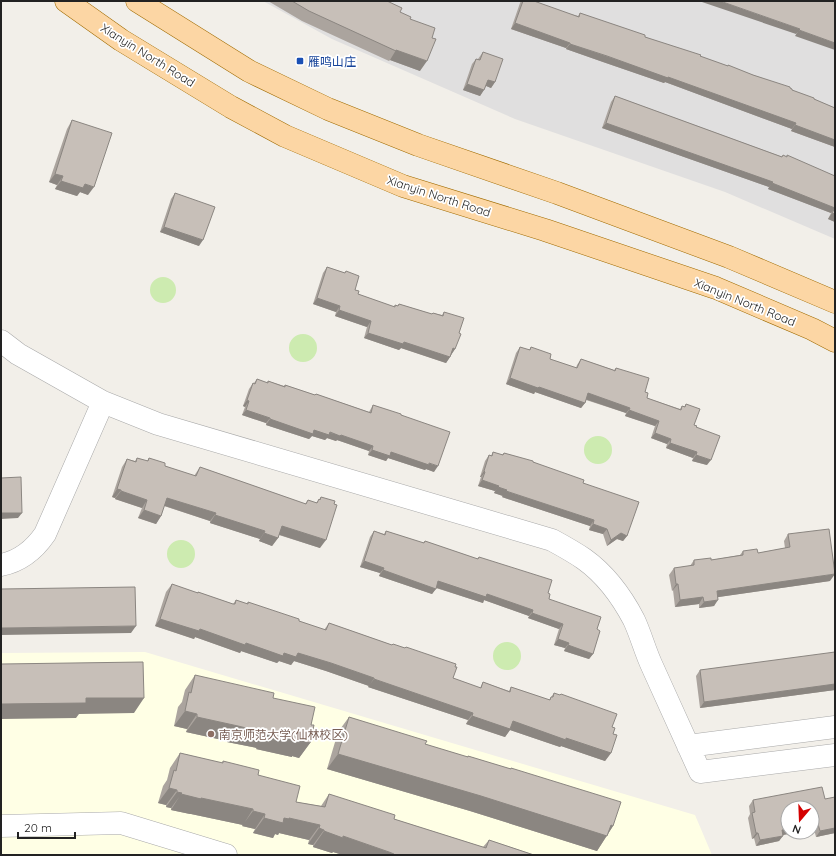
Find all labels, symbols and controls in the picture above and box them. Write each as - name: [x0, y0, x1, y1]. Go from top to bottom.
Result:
- street label: Xianyin North Road: [98, 20, 198, 90]
- place label: 雁鸣山庄: [308, 54, 356, 69]
- marker: 雁鸣山庄: [295, 56, 305, 66]
- street label: Xianyin North Road: [385, 172, 493, 220]
- street label: Xianyin North Road: [692, 275, 798, 329]
- place label: 南京师范大学(仙林校区): [219, 727, 348, 742]
- marker: 南京师范大学(仙林校区): [206, 729, 216, 739]
- north arrow: [780, 800, 820, 840]
- scale bar: [18, 814, 75, 840]
- text: 20 m: [24, 820, 52, 835]
- text: N: [791, 822, 803, 837]

